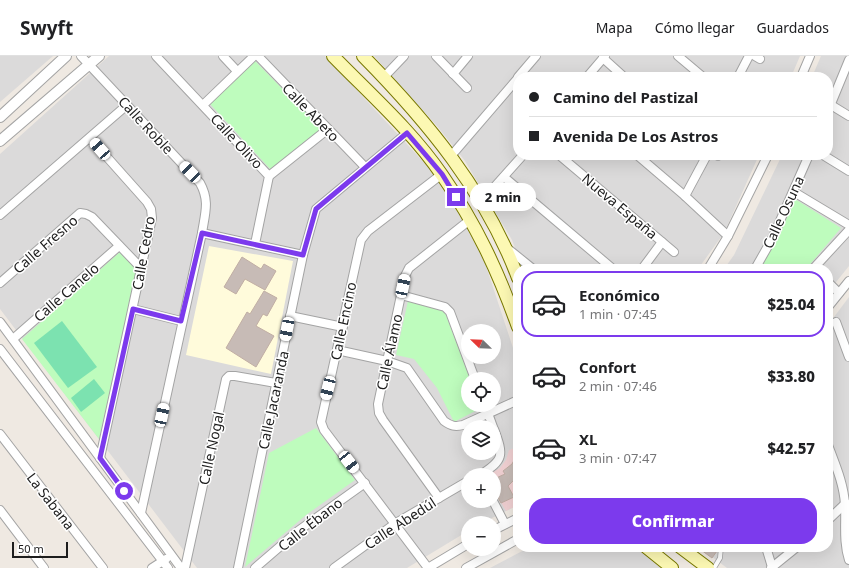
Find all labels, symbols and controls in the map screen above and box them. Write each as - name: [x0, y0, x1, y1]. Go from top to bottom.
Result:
- text: Swyft: [20, 15, 73, 41]
- text: Mapa: [596, 18, 633, 37]
- text: Cómo llegar: [655, 18, 735, 37]
- text: Guardados: [757, 18, 829, 37]
- street label: Calle Abeto: [278, 79, 344, 145]
- text: Camino del Pastizal: [553, 87, 698, 107]
- street label: Calle Roble: [114, 92, 178, 158]
- street label: Calle Olivo: [206, 109, 268, 173]
- text: Avenida De Los Astros: [553, 126, 718, 146]
- car: [88, 136, 112, 162]
- car: [177, 159, 203, 185]
- street label: Nueva España: [578, 169, 662, 243]
- street label: Calle Osuna: [758, 173, 808, 251]
- callout: 2 min: [470, 183, 536, 211]
- route end: [447, 188, 465, 206]
- text: 2 min: [485, 188, 521, 206]
- street label: Calle Fresno: [9, 211, 81, 277]
- street label: Calle Cedro: [127, 215, 159, 291]
- street label: Calle Canelo: [29, 258, 103, 326]
- car: [395, 273, 411, 299]
- street label: Calle Encino: [325, 280, 361, 362]
- text: Económico: [579, 285, 660, 305]
- icon: car: [531, 286, 567, 322]
- text: $25.04: [767, 294, 815, 314]
- text: 1 min · 07:45: [579, 305, 657, 323]
- street label: Calle Álamo: [372, 312, 406, 392]
- car: [279, 316, 295, 342]
- north arrow: [461, 324, 501, 364]
- map controls: [461, 324, 501, 556]
- street label: Calle Jacaranda: [253, 349, 293, 451]
- text: Confort: [579, 357, 636, 377]
- icon: car: [531, 358, 567, 394]
- text: $33.80: [767, 366, 815, 386]
- button: locate: [461, 372, 501, 412]
- car: [319, 375, 337, 401]
- text: 2 min · 07:46: [579, 377, 657, 395]
- car: [154, 402, 170, 428]
- street label: Calle Nogal: [194, 410, 228, 486]
- button: layers: [461, 420, 501, 460]
- text: XL: [579, 429, 597, 449]
- icon: car: [531, 430, 567, 466]
- text: $42.57: [767, 438, 815, 458]
- car: [337, 449, 361, 475]
- text: 3 min · 07:47: [579, 449, 657, 467]
- button: +: [461, 468, 501, 508]
- street label: La Sabana: [23, 469, 79, 533]
- route start: [115, 482, 133, 500]
- street label: Calle Ébano: [274, 493, 346, 555]
- street label: Calle Abedúl: [361, 493, 439, 553]
- button: Confirmar: [529, 498, 817, 544]
- button: −: [461, 516, 501, 556]
- scale bar: [12, 540, 68, 559]
- text: 50 m: [18, 541, 44, 556]

